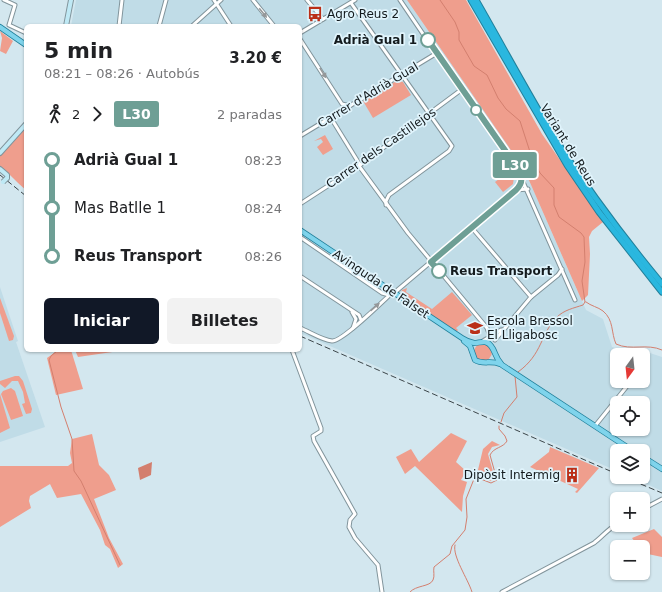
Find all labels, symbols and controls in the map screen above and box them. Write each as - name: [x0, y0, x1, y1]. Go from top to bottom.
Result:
- bus stop icon: Agro Reus 2: [306, 5, 324, 23]
- place label: Agro Reus 2: [327, 7, 399, 21]
- one-way arrow: [259, 8, 268, 18]
- marker: Adrià Gual 1: [420, 32, 436, 48]
- place label: Adrià Gual 1: [334, 33, 417, 47]
- text: 5 min: [44, 38, 113, 63]
- text: 3.20 €: [229, 49, 282, 67]
- street label: Carrer d'Adrià Gual: [315, 59, 421, 131]
- text: 08:21 – 08:26 · Autobús: [44, 66, 200, 81]
- one-way arrow: [319, 67, 326, 79]
- street label: Variant de Reus: [537, 101, 599, 189]
- icon: walk: [44, 103, 66, 125]
- icon: forward: [86, 103, 108, 125]
- unlabelled marker: [470, 104, 482, 116]
- street label: Carrer dels Castillejos: [323, 105, 439, 191]
- text: L30: [122, 106, 151, 122]
- text: 2: [72, 107, 80, 122]
- text: 2 paradas: [217, 107, 282, 122]
- text: Adrià Gual 1: [74, 151, 178, 169]
- line badge: L30: [492, 152, 538, 178]
- text: 08:23: [245, 153, 282, 168]
- text: L30: [501, 157, 529, 173]
- text: Mas Batlle 1: [74, 199, 166, 217]
- text: 08:24: [245, 201, 282, 216]
- text: Reus Transport: [74, 247, 202, 265]
- street label: Avinguda de Falset: [330, 247, 432, 322]
- text: 08:26: [245, 249, 282, 264]
- marker: Reus Transport: [431, 263, 447, 279]
- place label: Reus Transport: [450, 264, 553, 278]
- button: Iniciar: [44, 298, 159, 344]
- button: Billetes: [167, 298, 282, 344]
- one-way arrow: [370, 303, 381, 312]
- place label: Escola Bressol El Lligabosc: [487, 314, 573, 342]
- school or university icon: Escola Bressol El Lligabosc: [466, 319, 484, 337]
- north arrow: [610, 348, 650, 388]
- map controls: [610, 348, 650, 580]
- button: locate: [610, 396, 650, 436]
- button: layers: [610, 444, 650, 484]
- building icon: Dipòsit Intermig: [563, 466, 581, 484]
- place label: Dipòsit Intermig: [464, 468, 560, 482]
- button: +: [610, 492, 650, 532]
- button: −: [610, 540, 650, 580]

